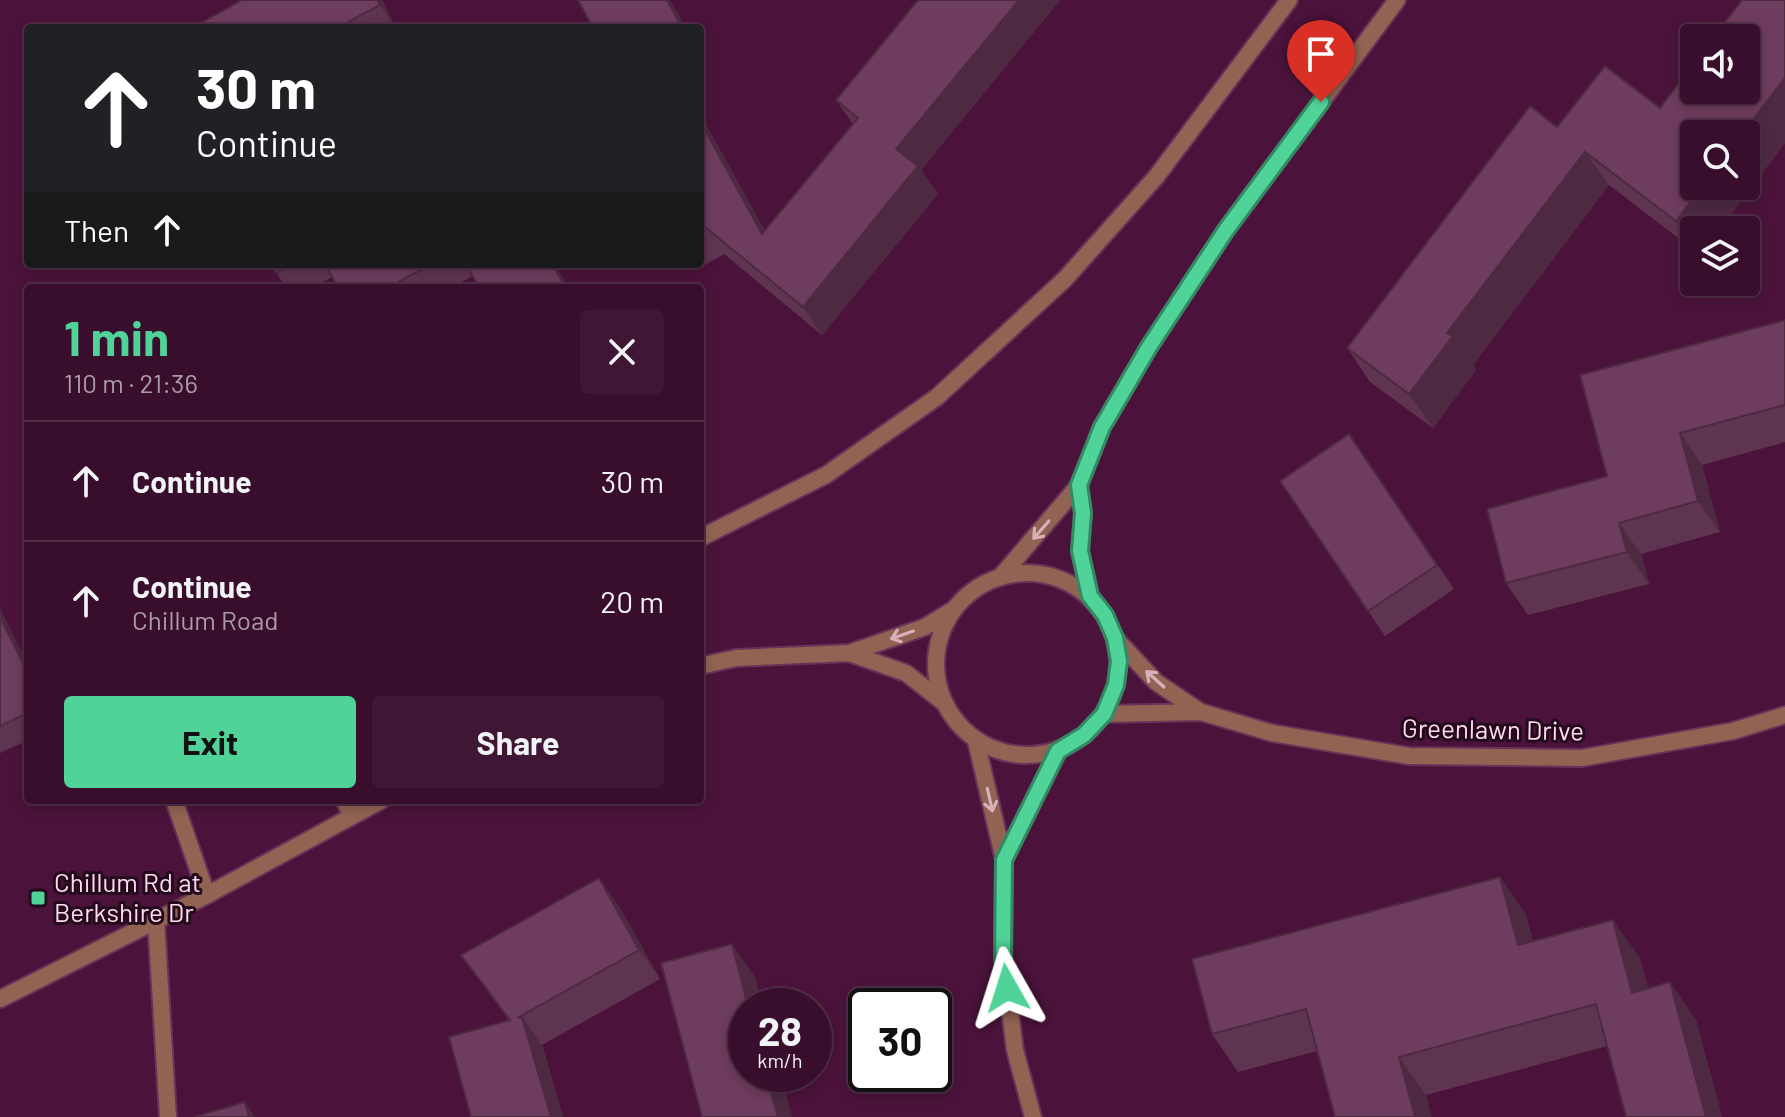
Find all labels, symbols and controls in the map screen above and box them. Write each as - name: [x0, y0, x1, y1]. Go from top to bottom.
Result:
- pin: [1287, 20, 1355, 102]
- map controls: [1680, 24, 1760, 296]
- button: sound: [1680, 24, 1760, 104]
- icon: arrive: [1299, 32, 1343, 76]
- text: 30 m: [196, 53, 316, 120]
- icon: ahead: [64, 56, 168, 160]
- button: search: [1680, 120, 1760, 200]
- text: Continue: [196, 121, 337, 164]
- icon: ahead: [145, 208, 189, 252]
- text: Then: [64, 212, 129, 248]
- button: layers: [1680, 216, 1760, 296]
- text: 1 min: [64, 308, 169, 366]
- button: close: [580, 310, 664, 394]
- text: 110 m · 21:36: [64, 367, 198, 398]
- icon: ahead: [64, 459, 108, 503]
- text: Continue: [132, 463, 252, 499]
- text: 30 m: [601, 463, 664, 499]
- one-way arrow: [1032, 520, 1050, 540]
- text: Continue: [132, 568, 252, 604]
- icon: ahead: [64, 579, 108, 623]
- text: 20 m: [600, 583, 664, 619]
- text: Chillum Road: [132, 604, 279, 635]
- one-way arrow: [889, 628, 914, 643]
- one-way arrow: [1145, 670, 1165, 688]
- button: Exit: [64, 696, 356, 788]
- button: Share: [372, 696, 664, 788]
- street label: Greenlawn Drive: [1402, 711, 1584, 746]
- one-way arrow: [983, 787, 998, 812]
- place label: Chillum Rd at Berkshire Dr: [54, 866, 201, 927]
- marker: Chillum Rd at Berkshire Dr: [29, 889, 47, 907]
- position arrow: [965, 946, 1049, 1030]
- speed limit sign: 30: [848, 988, 952, 1092]
- text: 28: [758, 1006, 802, 1054]
- text: km/h: [757, 1048, 803, 1072]

